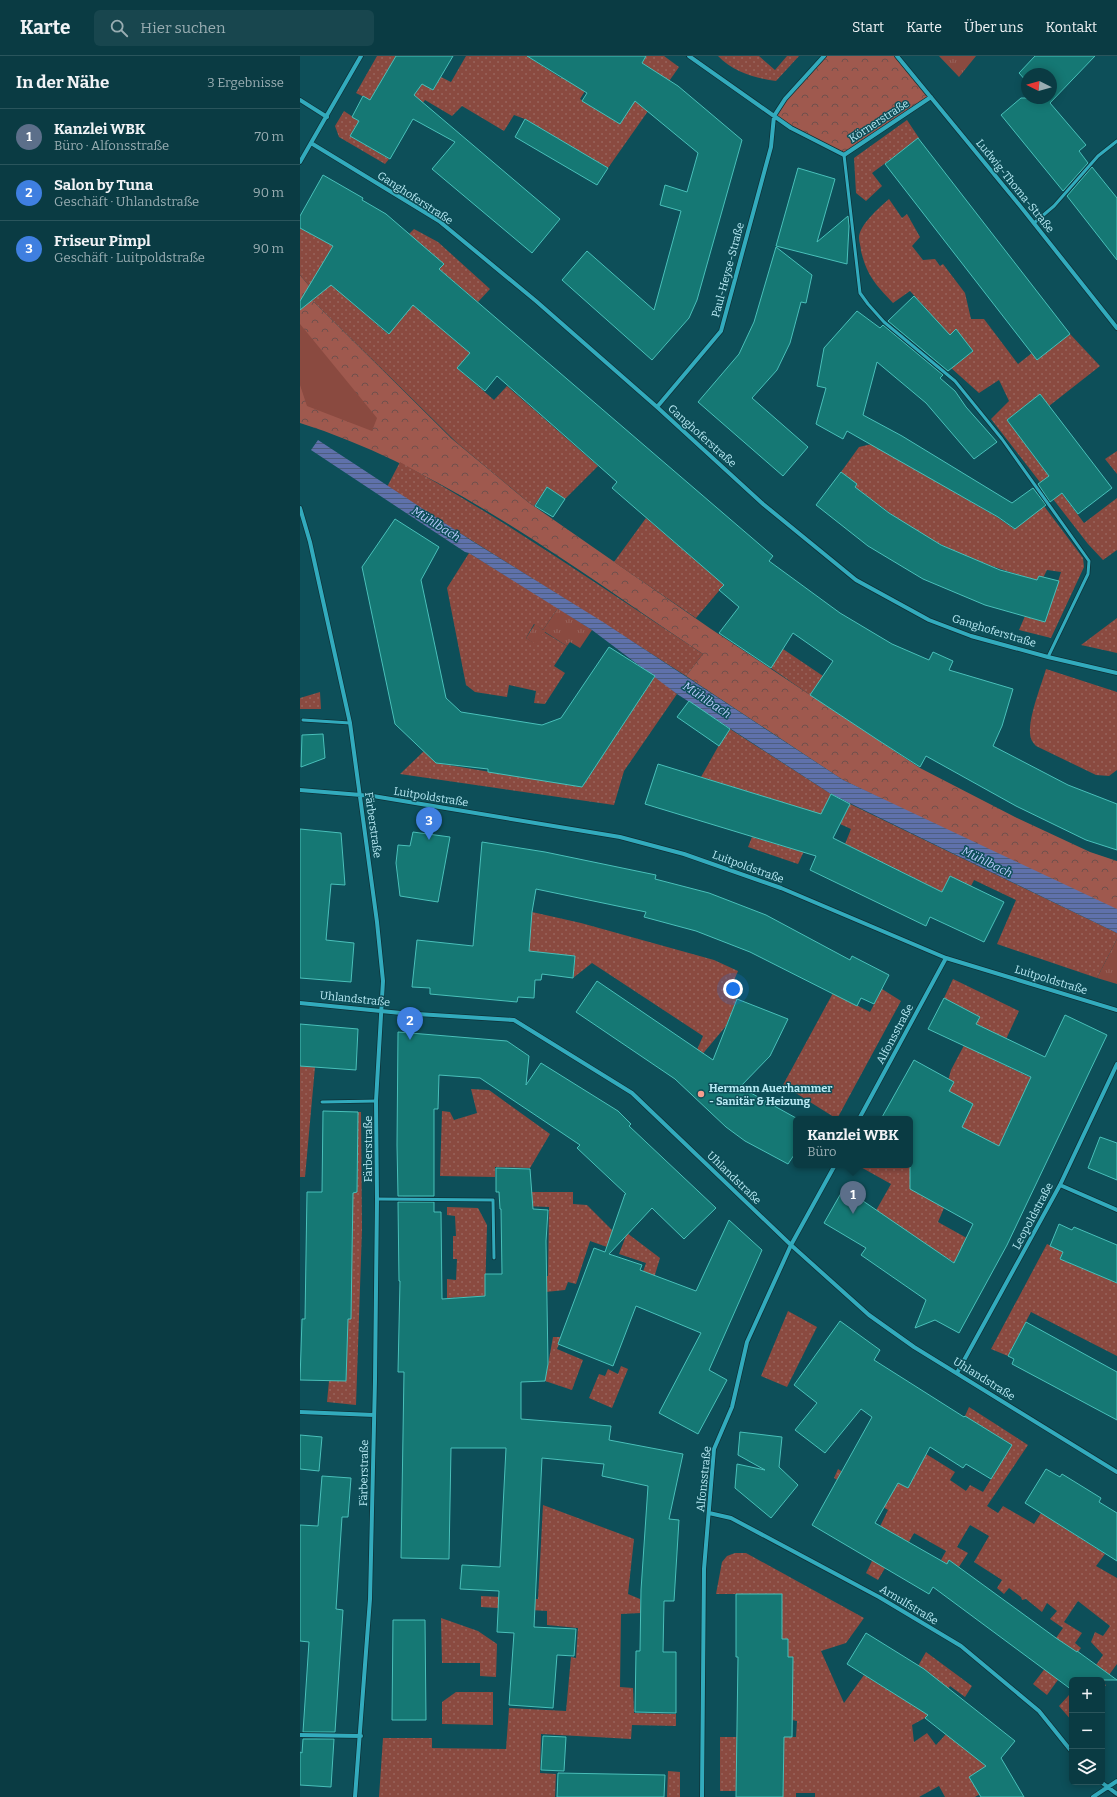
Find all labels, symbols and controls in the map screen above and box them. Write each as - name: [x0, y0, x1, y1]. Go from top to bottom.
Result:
- search box: [94, 10, 374, 46]
- text: Karte: [20, 16, 70, 39]
- icon: search: [108, 17, 130, 39]
- text: Hier suchen: [140, 19, 226, 37]
- text: Start: [852, 19, 884, 36]
- text: Karte: [906, 19, 942, 36]
- text: Über uns: [964, 19, 1023, 36]
- text: Kontakt: [1045, 19, 1097, 36]
- north arrow: [1021, 68, 1057, 104]
- text: In der Nähe: [16, 72, 109, 93]
- text: 3 Ergebnisse: [207, 75, 284, 90]
- street label: Körnerstraße: [847, 97, 911, 145]
- text: Kanzlei WBK: [54, 120, 146, 138]
- text: 1: [26, 129, 32, 144]
- text: 70 m: [254, 129, 284, 144]
- street label: Ludwig-Thoma-Straße: [973, 137, 1057, 235]
- text: Büro · Alfonsstraße: [54, 138, 169, 153]
- street label: Ganghoferstraße: [375, 169, 455, 227]
- text: Salon by Tuna: [54, 176, 153, 194]
- text: 2: [25, 185, 33, 200]
- text: 90 m: [253, 185, 284, 200]
- text: Geschäft · Uhlandstraße: [54, 194, 199, 209]
- street label: Paul-Heyse-Straße: [709, 221, 747, 319]
- text: Friseur Pimpl: [54, 232, 151, 250]
- text: 3: [25, 241, 33, 256]
- text: 90 m: [253, 241, 284, 256]
- text: Geschäft · Luitpoldstraße: [54, 250, 205, 265]
- street label: Ganghoferstraße: [665, 402, 739, 470]
- water label: Mühlbach: [409, 504, 463, 544]
- street label: Ganghoferstraße: [950, 612, 1038, 650]
- water label: Mühlbach: [680, 679, 734, 721]
- street label: Luitpoldstraße: [393, 785, 469, 809]
- street label: Färberstraße: [362, 791, 384, 859]
- pin: 3: [416, 807, 442, 840]
- water label: Mühlbach: [959, 844, 1015, 880]
- street label: Luitpoldstraße: [710, 848, 786, 886]
- street label: Luitpoldstraße: [1013, 963, 1089, 997]
- your location: [723, 979, 743, 999]
- street label: Uhlandstraße: [319, 989, 391, 1009]
- street label: Alfonsstraße: [874, 1002, 916, 1066]
- pin: 2: [397, 1007, 423, 1040]
- place label: Hermann Auerhammer - Sanitär & Heizung: [709, 1082, 833, 1108]
- marker: Hermann Auerhammer - Sanitär & Heizung: [696, 1089, 706, 1099]
- street label: Färberstraße: [362, 1116, 375, 1182]
- popup: [793, 1116, 913, 1168]
- text: Kanzlei WBK: [807, 1126, 899, 1144]
- text: Büro: [807, 1144, 836, 1159]
- street label: Uhlandstraße: [704, 1149, 764, 1207]
- street label: Leopoldstraße: [1010, 1180, 1056, 1252]
- pin: 1: [840, 1181, 866, 1214]
- street label: Uhlandstraße: [951, 1355, 1017, 1403]
- street label: Färberstraße: [357, 1440, 371, 1506]
- street label: Alfonsstraße: [694, 1446, 714, 1512]
- street label: Arnulfstraße: [877, 1582, 941, 1628]
- map controls: [1069, 1677, 1105, 1785]
- button: +: [1069, 1677, 1105, 1713]
- button: −: [1069, 1713, 1105, 1749]
- button: layers: [1069, 1749, 1105, 1785]

